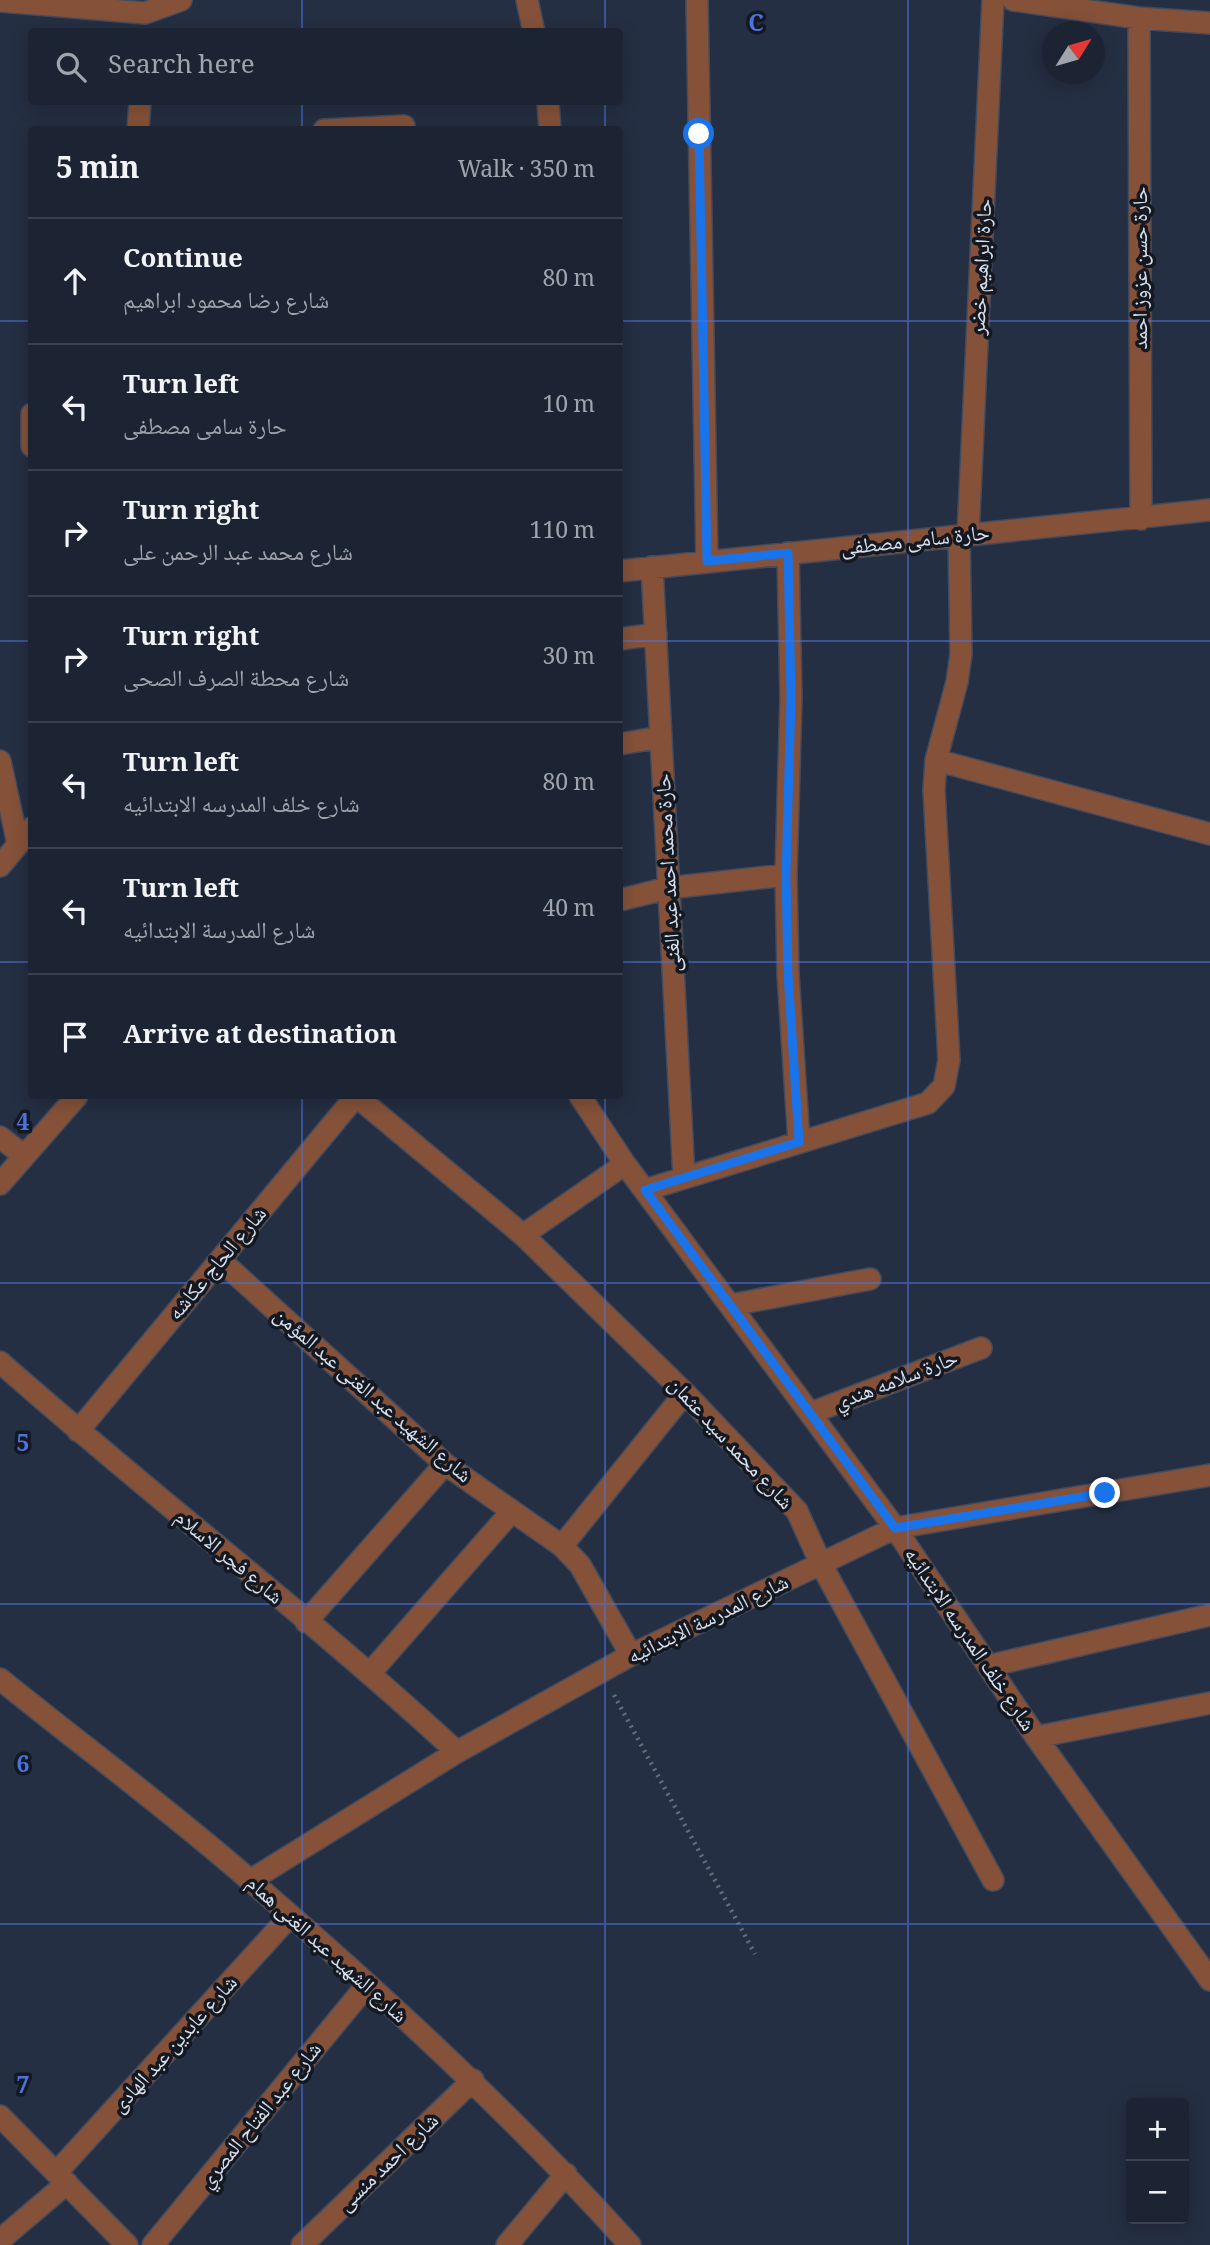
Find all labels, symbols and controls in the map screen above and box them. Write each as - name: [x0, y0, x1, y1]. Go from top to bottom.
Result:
- text: C: [748, 6, 764, 46]
- north arrow: [1042, 21, 1105, 84]
- search box: [28, 28, 623, 105]
- text: Search here: [108, 45, 255, 89]
- icon: search: [52, 48, 90, 86]
- route start: [683, 118, 714, 149]
- text: 5 min: [56, 146, 140, 197]
- text: Walk · 350 m: [458, 152, 595, 192]
- street label: حارة حسن عزوز احمد: [1125, 187, 1160, 349]
- street label: حارة ابراهيم خضر: [962, 198, 1005, 337]
- text: Continue: [123, 239, 243, 283]
- text: 80 m: [542, 261, 595, 301]
- icon: ahead: [56, 262, 94, 300]
- text: شارع رضا محمود ابراهيم: [123, 283, 329, 323]
- text: Turn left: [123, 365, 239, 409]
- text: 10 m: [542, 387, 595, 427]
- icon: left: [56, 388, 94, 426]
- text: حارة سامى مصطفى: [123, 409, 287, 449]
- text: Turn right: [123, 491, 259, 535]
- text: 110 m: [530, 513, 595, 553]
- icon: right: [56, 514, 94, 552]
- street label: حارة سامى مصطفى: [839, 517, 991, 568]
- text: شارع محمد عبد الرحمن على: [123, 535, 353, 575]
- text: Turn right: [123, 617, 259, 661]
- text: 30 m: [542, 639, 595, 679]
- icon: right: [56, 640, 94, 678]
- text: شارع محطة الصرف الصحى: [123, 661, 349, 701]
- text: Turn left: [123, 743, 239, 787]
- text: 80 m: [542, 765, 595, 805]
- icon: left: [56, 766, 94, 804]
- street label: حارة محمد احمد عبد الغنى: [648, 773, 693, 973]
- text: شارع خلف المدرسه الابتدائيه: [123, 787, 360, 827]
- text: Turn left: [123, 869, 239, 913]
- text: 40 m: [542, 891, 595, 931]
- icon: left: [56, 892, 94, 930]
- text: شارع المدرسة الابتدائيه: [123, 913, 315, 953]
- text: Arrive at destination: [123, 1015, 397, 1059]
- icon: arrive: [56, 1018, 94, 1056]
- text: 4: [17, 1105, 30, 1145]
- street label: شارع الحاج عكاشه: [160, 1200, 277, 1330]
- street label: شارع الشهيد عبد الغنى عبد المؤمن: [264, 1300, 479, 1493]
- street label: حارة سلامه هندي: [830, 1343, 964, 1422]
- street label: شارع محمد سيد عثمان: [658, 1370, 801, 1519]
- text: 5: [17, 1426, 29, 1466]
- route end: [1089, 1477, 1120, 1508]
- street label: شارع فجر الاسلام: [165, 1503, 290, 1615]
- street label: شارع خلف المدرسه الابتدائيه: [893, 1541, 1043, 1740]
- street label: شارع المدرسة الابتدائيه: [622, 1567, 796, 1675]
- text: 6: [17, 1747, 30, 1787]
- street label: شارع الشهيد عبد الغنى همام: [236, 1868, 414, 2033]
- street label: شارع عابدين عبد الهادى: [104, 1969, 248, 2123]
- street label: شارع عبد الفتاح المصري: [192, 2036, 332, 2198]
- text: 7: [17, 2068, 30, 2108]
- map controls: [1126, 2098, 1189, 2224]
- button: +: [1126, 2098, 1189, 2161]
- street label: شارع احمد منسى: [331, 2106, 449, 2222]
- button: −: [1126, 2161, 1189, 2224]

